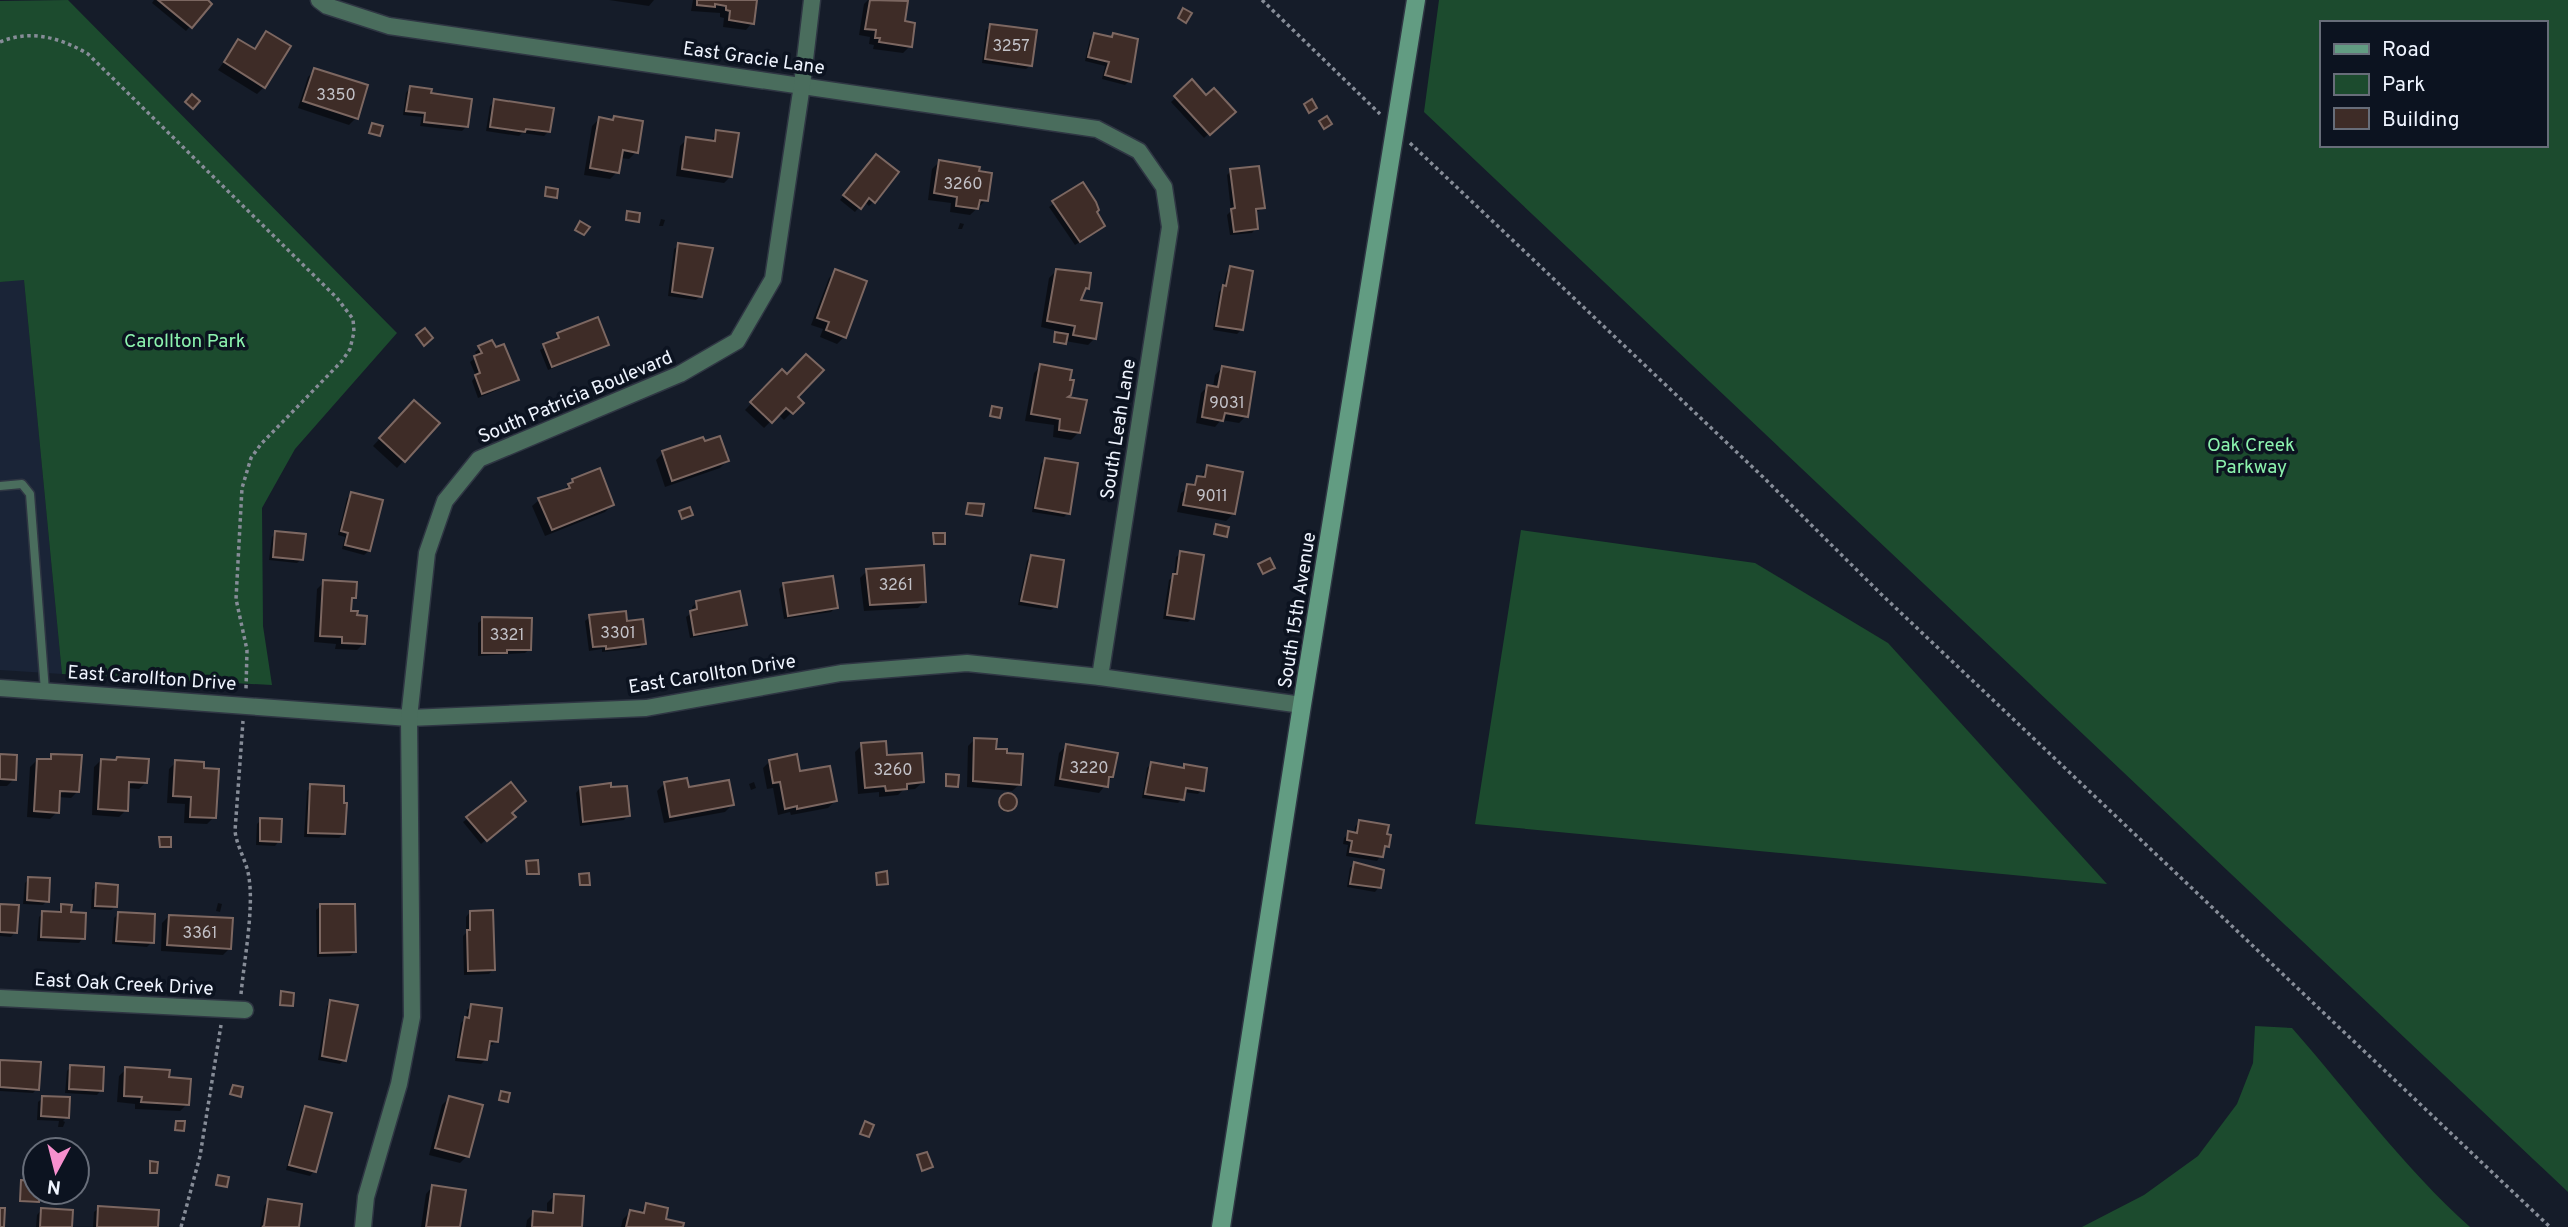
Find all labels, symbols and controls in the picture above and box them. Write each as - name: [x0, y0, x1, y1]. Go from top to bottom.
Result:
- legend: [2320, 21, 2547, 147]
- street label: East Gracie Lane: [681, 37, 826, 81]
- house number: 3257: [992, 37, 1030, 57]
- text: Road: [2382, 37, 2431, 64]
- text: Park: [2382, 72, 2425, 99]
- house number: 3350: [316, 86, 356, 106]
- text: Building: [2382, 107, 2460, 134]
- house number: 3260: [944, 175, 982, 195]
- park label: Carollton Park: [124, 330, 246, 354]
- street label: South Patricia Boulevard: [475, 346, 677, 450]
- street label: South Leah Lane: [1096, 357, 1142, 501]
- house number: 9031: [1209, 394, 1245, 414]
- park label: Oak Creek Parkway: [2207, 434, 2295, 480]
- house number: 9011: [1196, 487, 1228, 507]
- street label: South 15th Avenue: [1274, 530, 1322, 690]
- house number: 3261: [879, 576, 913, 596]
- house number: 3301: [600, 624, 636, 644]
- house number: 3321: [490, 626, 524, 646]
- street label: East Carollton Drive: [627, 650, 798, 700]
- street label: East Carollton Drive: [67, 661, 237, 697]
- house number: 3220: [1069, 759, 1109, 779]
- house number: 3260: [874, 761, 912, 781]
- house number: 3361: [183, 924, 217, 944]
- street label: East Oak Creek Drive: [34, 968, 214, 1002]
- north arrow: [21, 1136, 91, 1206]
- text: N: [46, 1173, 62, 1199]

